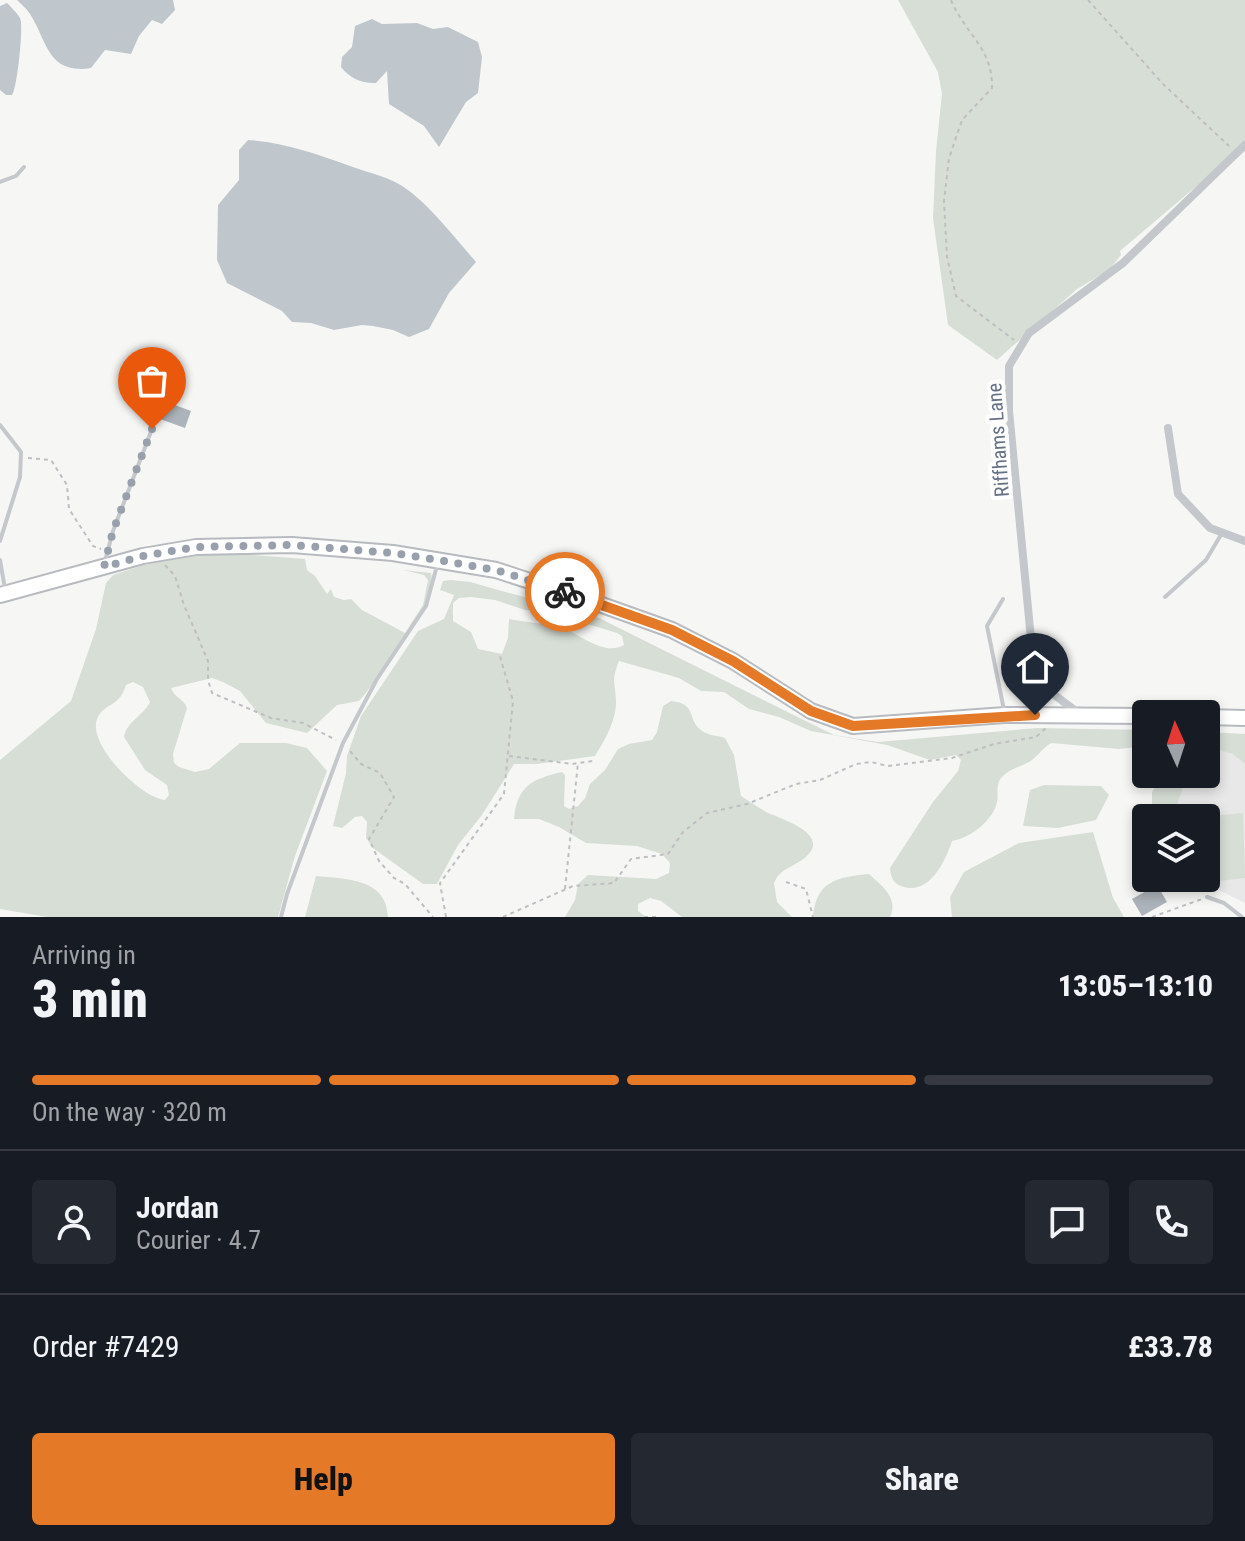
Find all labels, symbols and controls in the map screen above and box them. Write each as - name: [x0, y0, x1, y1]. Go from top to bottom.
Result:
- pin: [118, 347, 186, 429]
- icon: bag: [130, 359, 174, 403]
- street label: Riffhams Lane: [982, 382, 1014, 498]
- courier: [525, 552, 605, 632]
- icon: bike: [543, 570, 587, 614]
- pin: [1001, 633, 1069, 715]
- icon: home: [1013, 645, 1057, 689]
- north arrow: [1132, 700, 1220, 788]
- map controls: [1132, 700, 1220, 892]
- button: layers: [1132, 804, 1220, 892]
- text: Arriving in: [32, 940, 136, 970]
- text: 13:05–13:10: [1058, 968, 1213, 1003]
- text: 3 min: [32, 969, 148, 1030]
- text: On the way · 320 m: [32, 1097, 227, 1127]
- button: person: [32, 1180, 116, 1264]
- button: chat: [1025, 1180, 1109, 1264]
- button: phone: [1129, 1180, 1213, 1264]
- text: Jordan: [136, 1190, 219, 1225]
- text: Courier · 4.7: [136, 1225, 261, 1255]
- text: Order #7429: [32, 1329, 180, 1364]
- text: £33.78: [1128, 1329, 1213, 1364]
- button: Help: [32, 1433, 615, 1525]
- button: Share: [631, 1433, 1213, 1525]

